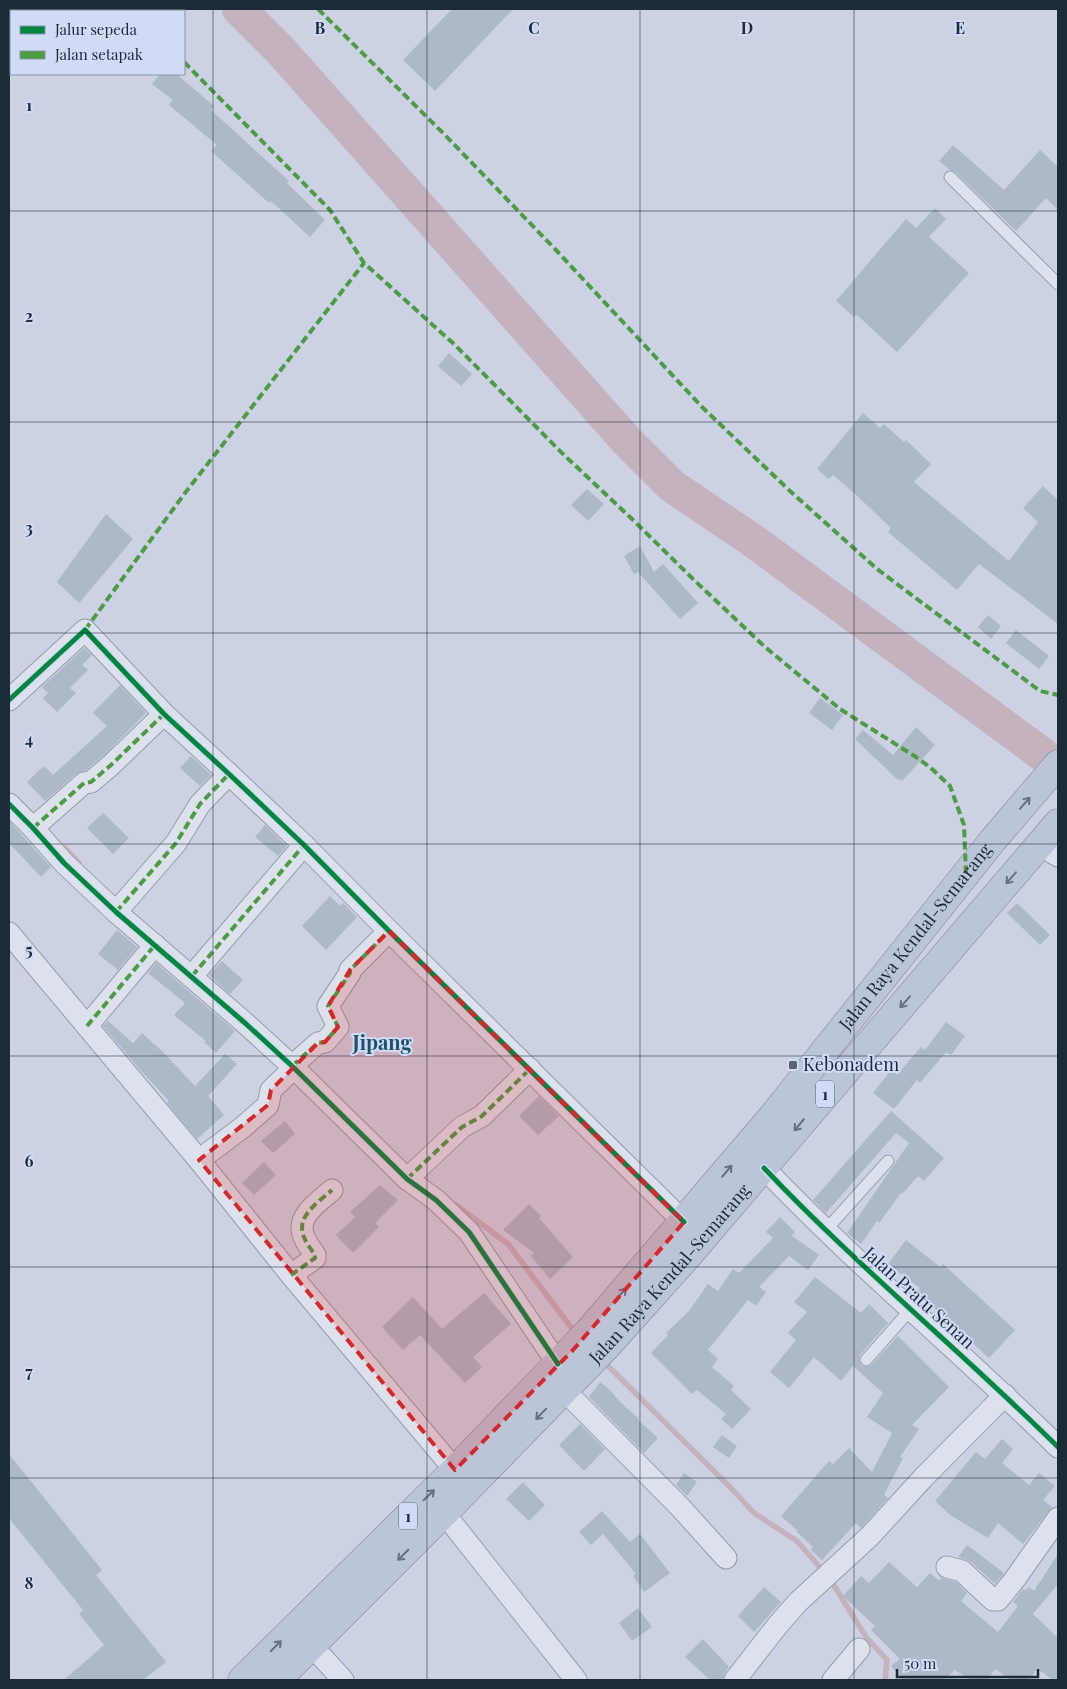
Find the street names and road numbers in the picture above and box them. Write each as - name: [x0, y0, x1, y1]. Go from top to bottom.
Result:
- street label: Jalan Raya Kendal-Semarang: [832, 838, 997, 1036]
- road number: 1: [816, 1080, 834, 1108]
- street label: Jalan Raya Kendal-Semarang: [582, 1178, 755, 1369]
- street label: Jalan Pratu Senan: [858, 1240, 981, 1354]
- road number: 1: [399, 1502, 417, 1530]

